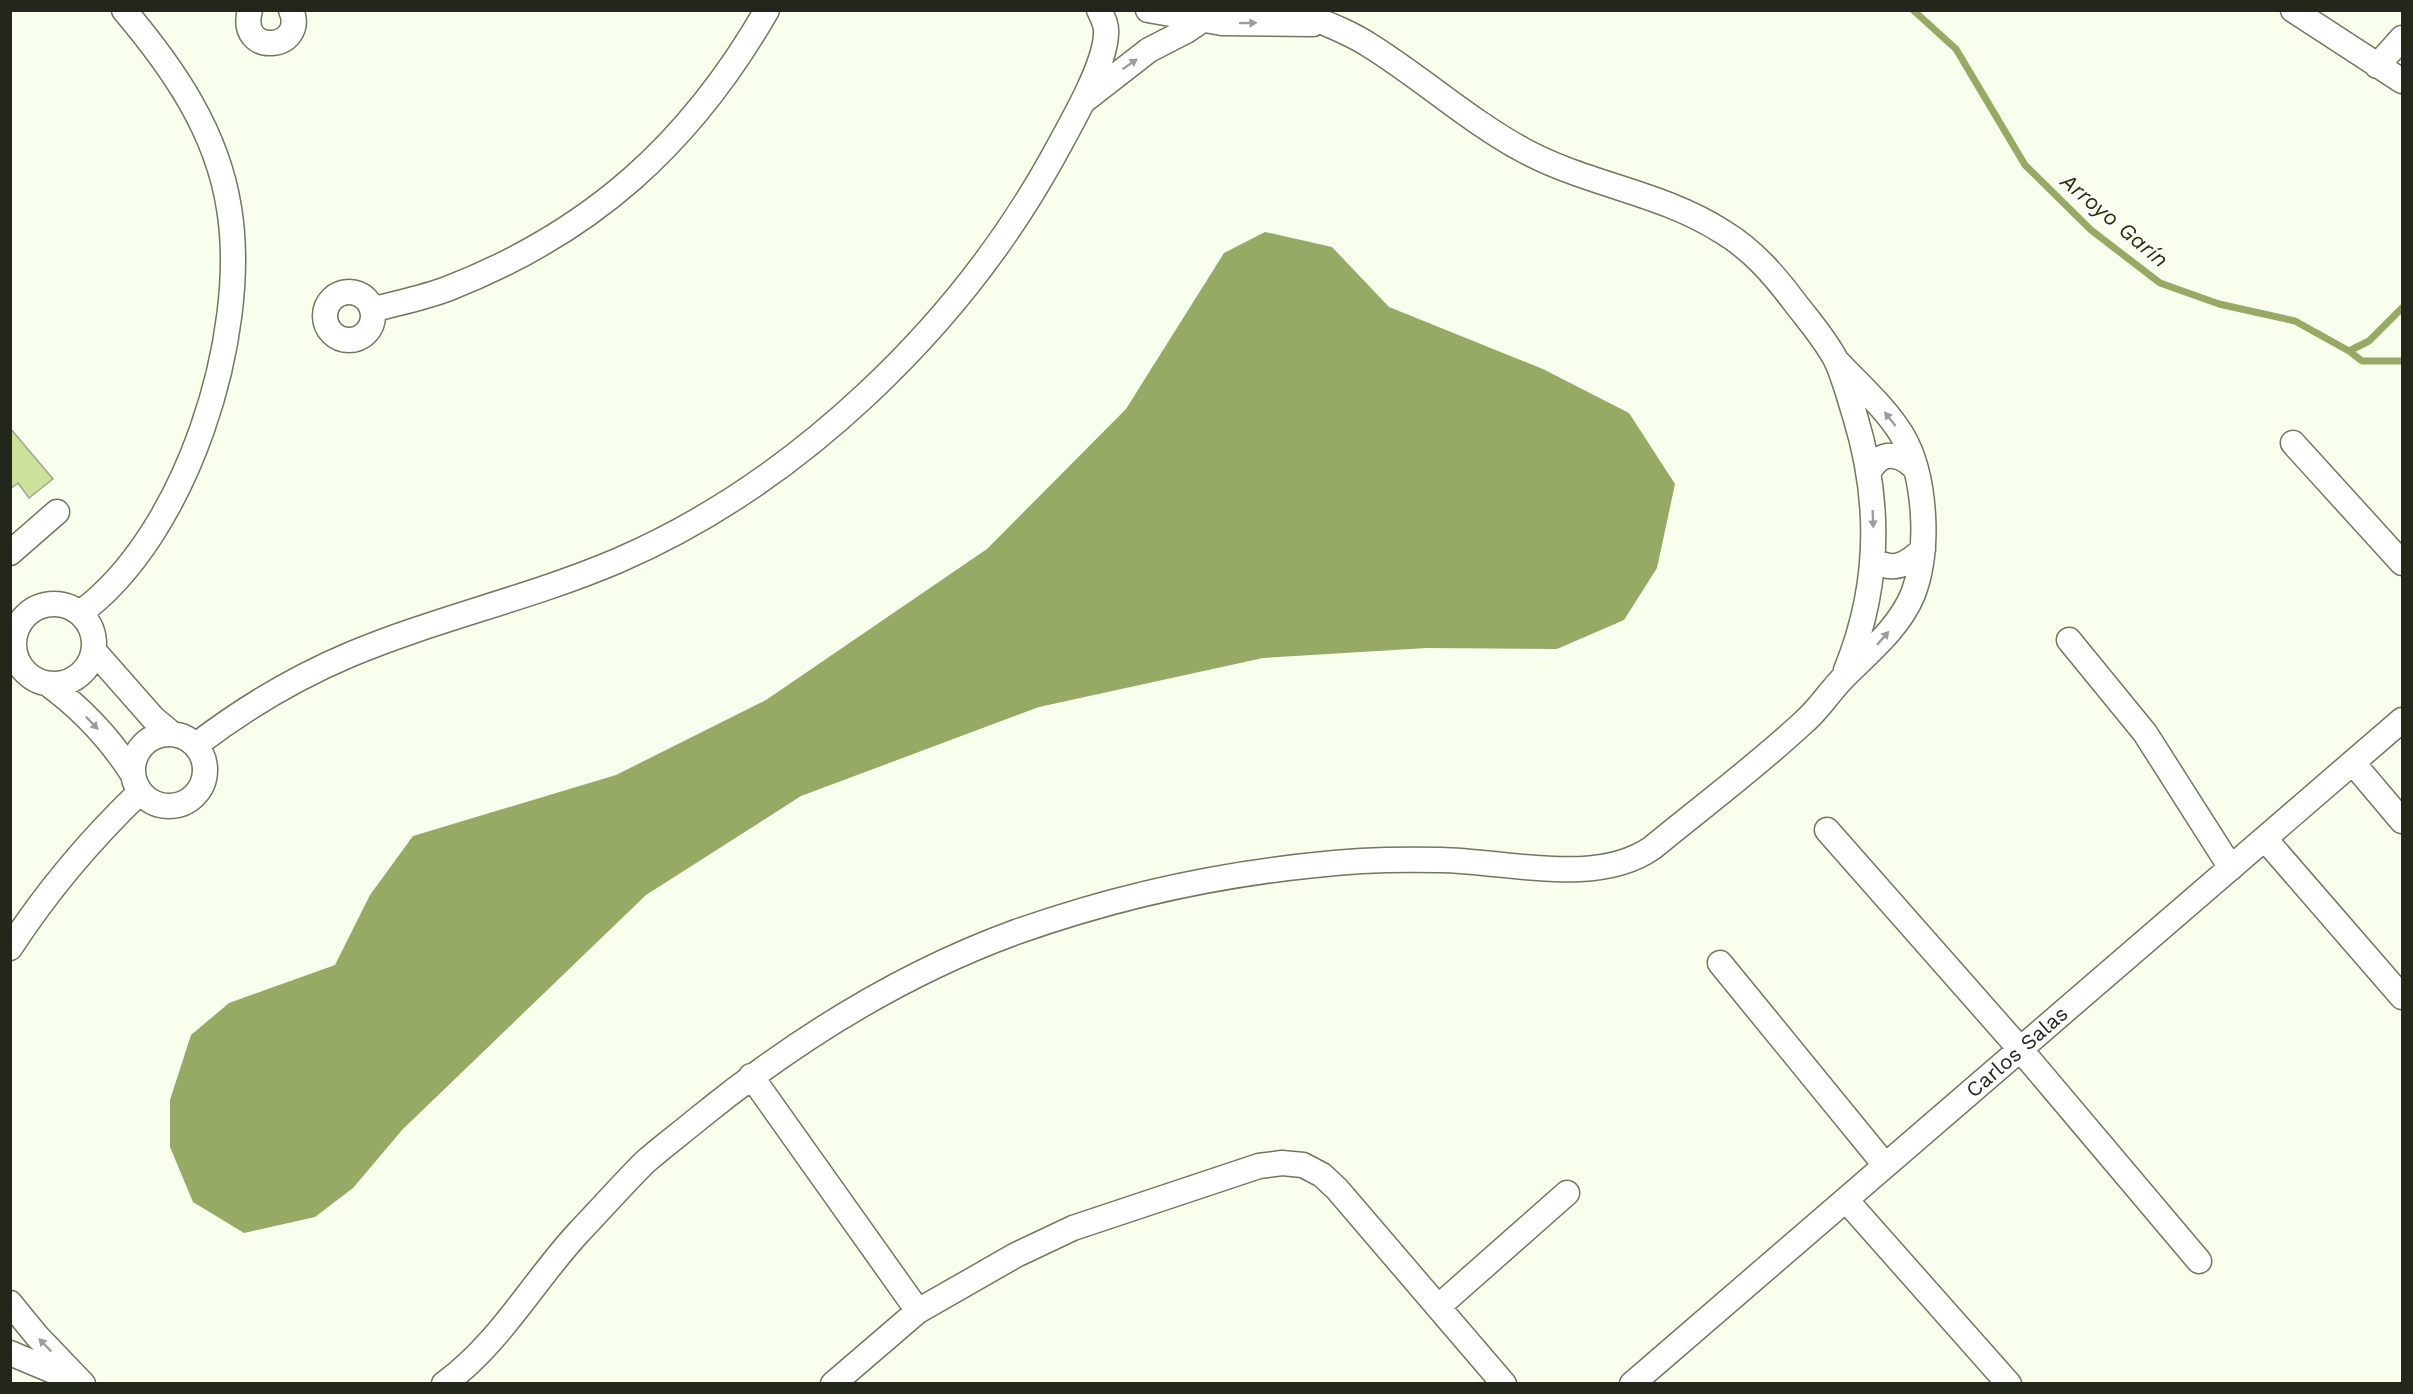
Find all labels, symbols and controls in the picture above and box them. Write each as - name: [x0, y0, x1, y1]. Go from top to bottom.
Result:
- one-way arrow: [1238, 18, 1257, 28]
- one-way arrow: [1121, 58, 1137, 70]
- water label: Arroyo Garín: [2055, 168, 2173, 272]
- one-way arrow: [1884, 411, 1896, 426]
- one-way arrow: [1869, 509, 1878, 528]
- one-way arrow: [1876, 631, 1889, 646]
- one-way arrow: [84, 715, 98, 729]
- street label: Carlos Salas: [1961, 1001, 2073, 1103]
- one-way arrow: [39, 1338, 53, 1352]

